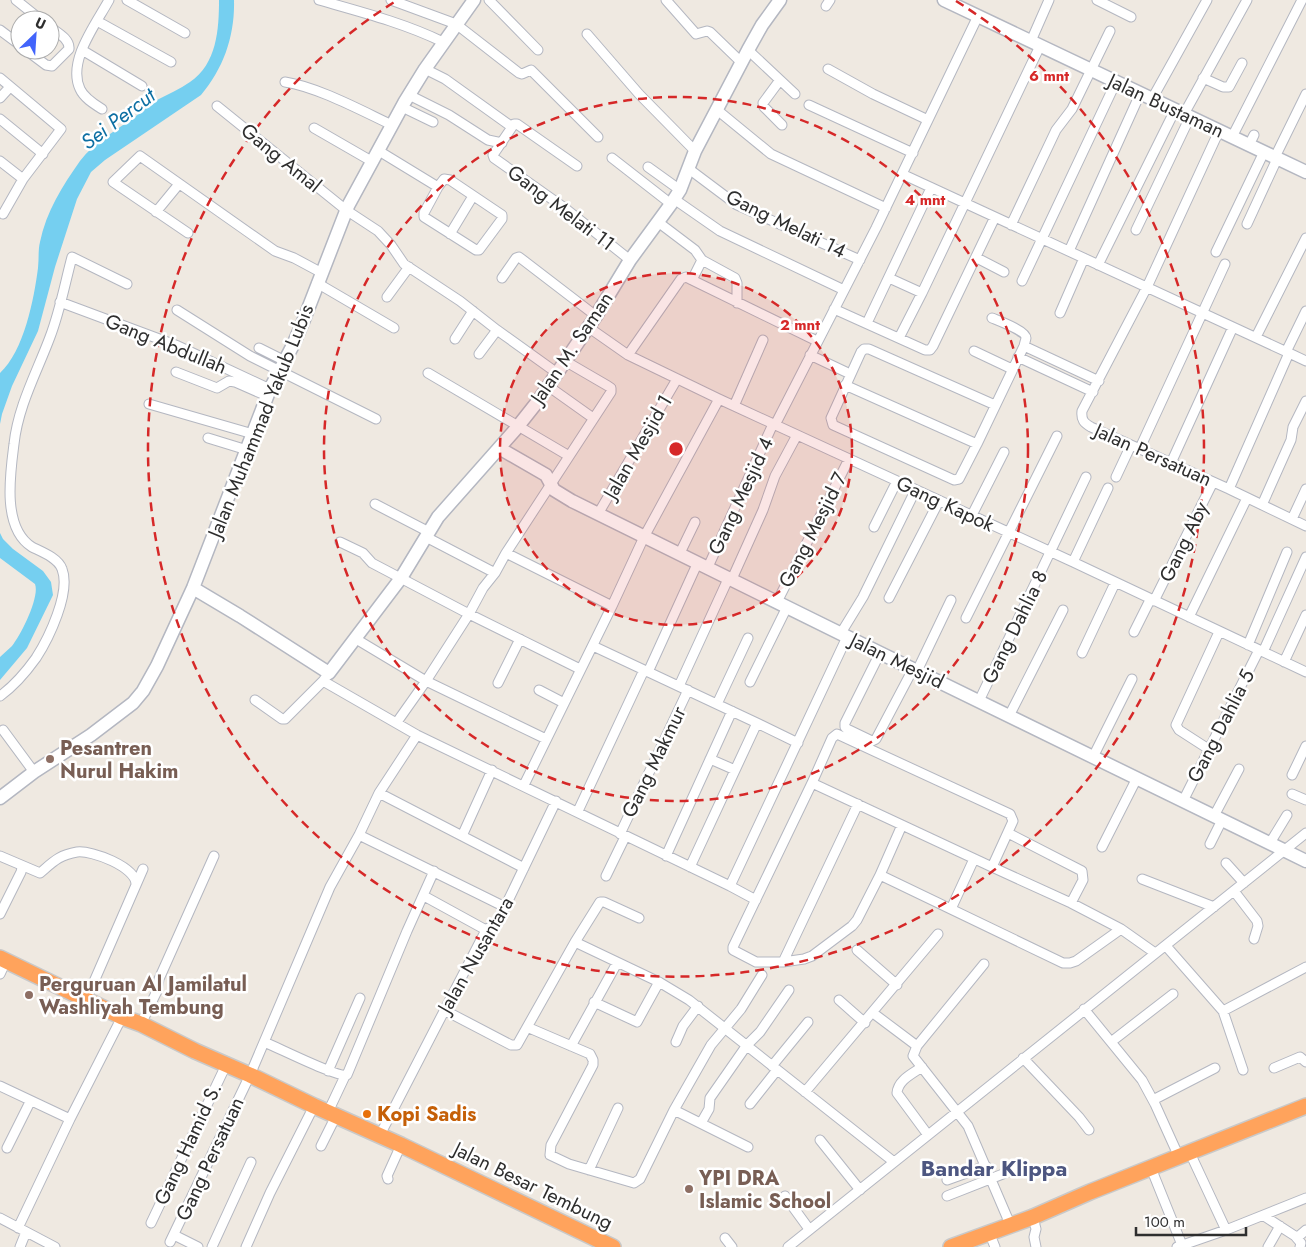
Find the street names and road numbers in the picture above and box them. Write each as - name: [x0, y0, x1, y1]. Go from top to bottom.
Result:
- street label: Jalan Bustaman: [1101, 65, 1229, 146]
- street label: Gang Amal: [235, 117, 327, 199]
- street label: Gang Melati 11: [501, 158, 621, 258]
- street label: Gang Melati 14: [721, 182, 851, 266]
- street label: Jalan M. Saman: [522, 286, 620, 412]
- street label: Jalan Muhammad Yakub Lubis: [200, 300, 321, 545]
- street label: Gang Abdullah: [101, 306, 231, 382]
- street label: Jalan Mesjid 1: [595, 389, 680, 507]
- street label: Jalan Persatuan: [1087, 415, 1216, 494]
- street label: Gang Mesjid 4: [701, 432, 781, 560]
- street label: Gang Mesjid 7: [772, 467, 855, 593]
- street label: Gang Kapok: [891, 469, 999, 539]
- street label: Gang Aby: [1152, 497, 1216, 587]
- street label: Gang Dahlia 8: [975, 565, 1055, 689]
- street label: Jalan Mesjid: [842, 624, 949, 696]
- street label: Gang Dahlia 5: [1180, 664, 1262, 788]
- street label: Gang Makmur: [615, 701, 694, 823]
- street label: Jalan Nusantara: [429, 891, 521, 1021]
- street label: Gang Hamid S.: [147, 1078, 229, 1210]
- street label: Gang Persatuan: [169, 1092, 251, 1226]
- street label: Jalan Besar Tembung: [446, 1133, 618, 1237]

